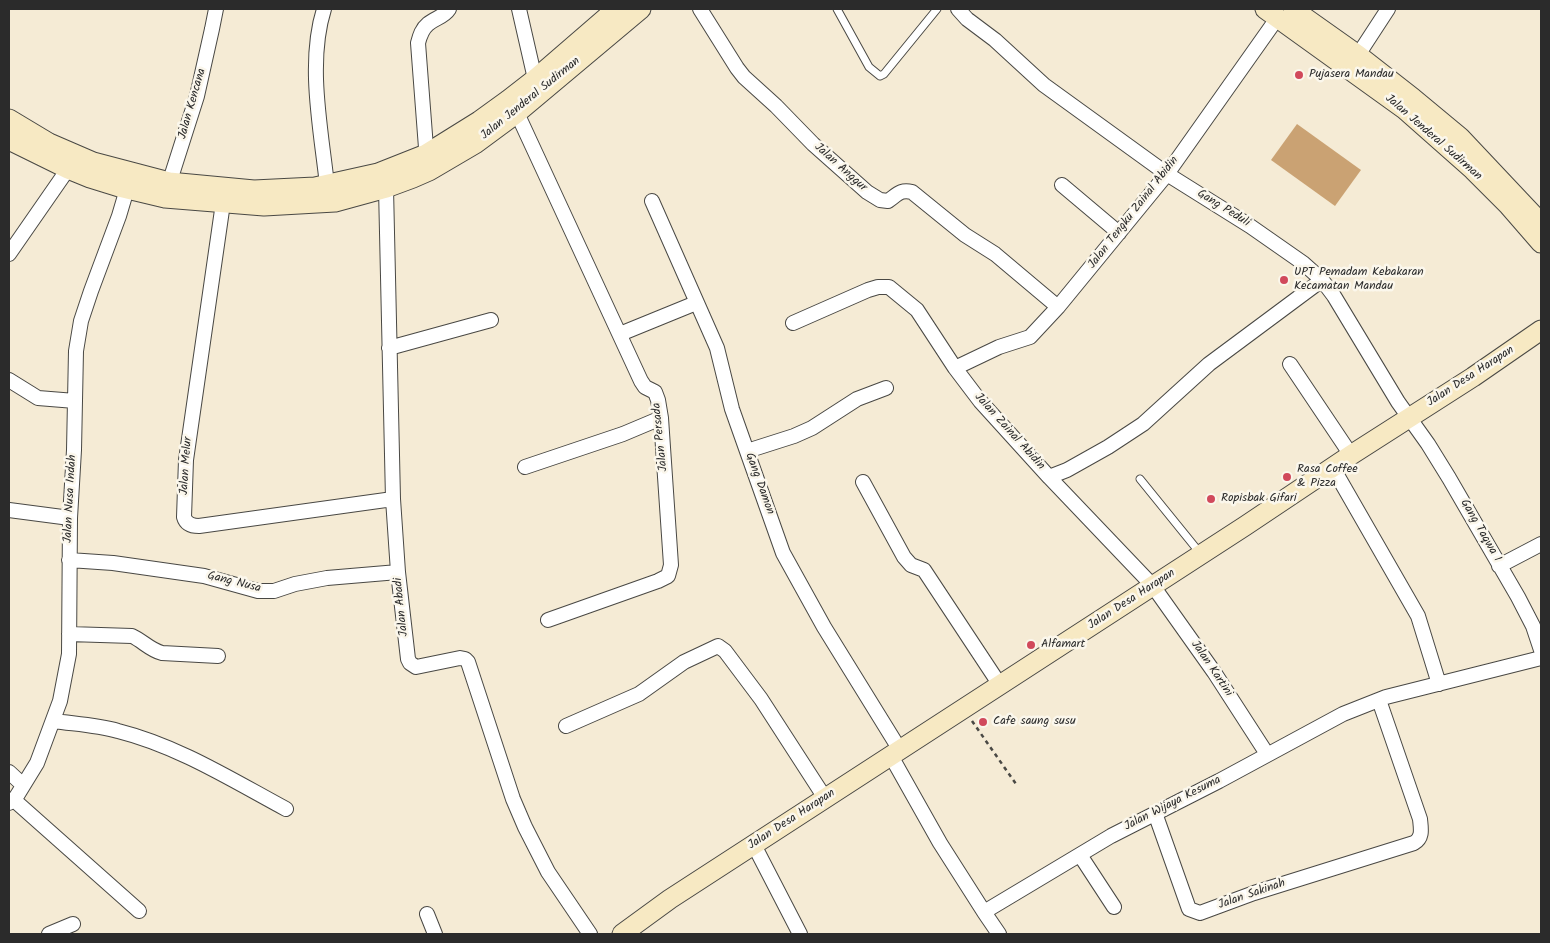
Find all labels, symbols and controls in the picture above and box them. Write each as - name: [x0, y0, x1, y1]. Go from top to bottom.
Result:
- street label: Jalan Jenderal Sudirman: [478, 54, 584, 144]
- street label: Jalan Kencana: [176, 67, 210, 141]
- place label: Pujasera Mandau: [1309, 68, 1394, 82]
- marker: Pujasera Mandau: [1293, 69, 1305, 81]
- street label: Jalan Jenderal Sudirman: [1382, 92, 1484, 184]
- street label: Jalan Anggur: [811, 141, 869, 195]
- street label: Jalan Tengku Zainal Abidin: [1086, 154, 1182, 272]
- street label: Gang Peduli: [1194, 187, 1252, 231]
- place label: UPT Pemadam Kebakaran Kecamatan Mandau: [1294, 266, 1424, 294]
- marker: UPT Pemadam Kebakaran Kecamatan Mandau: [1278, 274, 1290, 286]
- street label: Jalan Desa Harapan: [1425, 344, 1517, 410]
- street label: Jalan Zainal Abidin: [971, 391, 1047, 473]
- street label: Jalan Persada: [650, 402, 672, 472]
- street label: Jalan Melur: [178, 436, 196, 496]
- street label: Gang Damon: [741, 451, 777, 517]
- street label: Jalan Nusa Indah: [61, 454, 81, 544]
- place label: Rasa Coffee & Pizza: [1297, 463, 1358, 491]
- marker: Rasa Coffee & Pizza: [1281, 471, 1293, 483]
- place label: Ropisbak Gifari: [1221, 492, 1297, 506]
- marker: Ropisbak Gifari: [1205, 493, 1217, 505]
- street label: Gang Taqwa I: [1456, 497, 1504, 565]
- street label: Jalan Desa Harapan: [1086, 567, 1178, 633]
- street label: Gang Nusa: [206, 569, 262, 597]
- street label: Jalan Abadi: [392, 577, 412, 637]
- place label: Alfamart: [1041, 638, 1085, 652]
- street label: Jalan Kartini: [1187, 638, 1235, 700]
- marker: Alfamart: [1025, 639, 1037, 651]
- place label: Cafe saung susu: [993, 715, 1076, 729]
- marker: Cafe saung susu: [977, 716, 989, 728]
- street label: Jalan Wijaya Kesuma: [1122, 773, 1224, 835]
- street label: Jalan Desa Harapan: [746, 787, 838, 853]
- street label: Jalan Sakinah: [1217, 877, 1287, 913]

